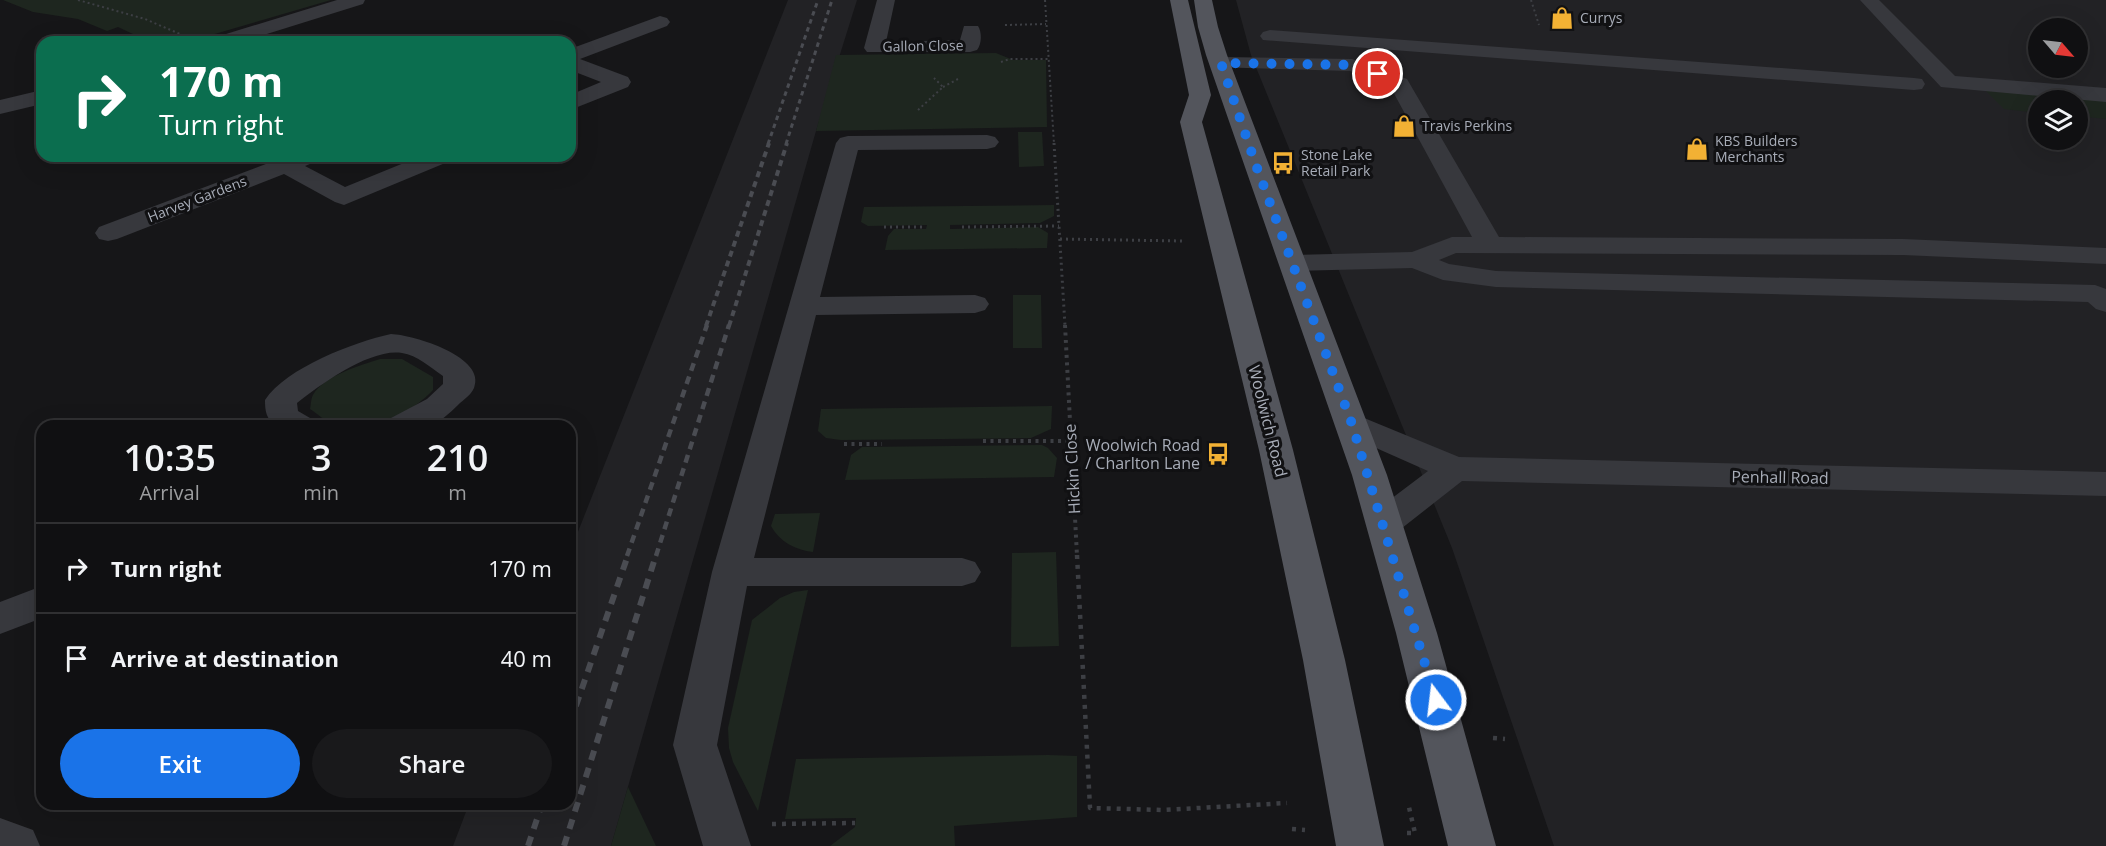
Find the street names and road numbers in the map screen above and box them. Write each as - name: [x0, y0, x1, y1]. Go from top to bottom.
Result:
- street label: Gallon Close: [882, 35, 964, 56]
- street label: Harvey Gardens: [145, 171, 249, 226]
- street label: Woolwich Road: [1243, 363, 1293, 479]
- street label: Hickin Close: [1059, 423, 1085, 515]
- street label: Penhall Road: [1731, 465, 1829, 489]

